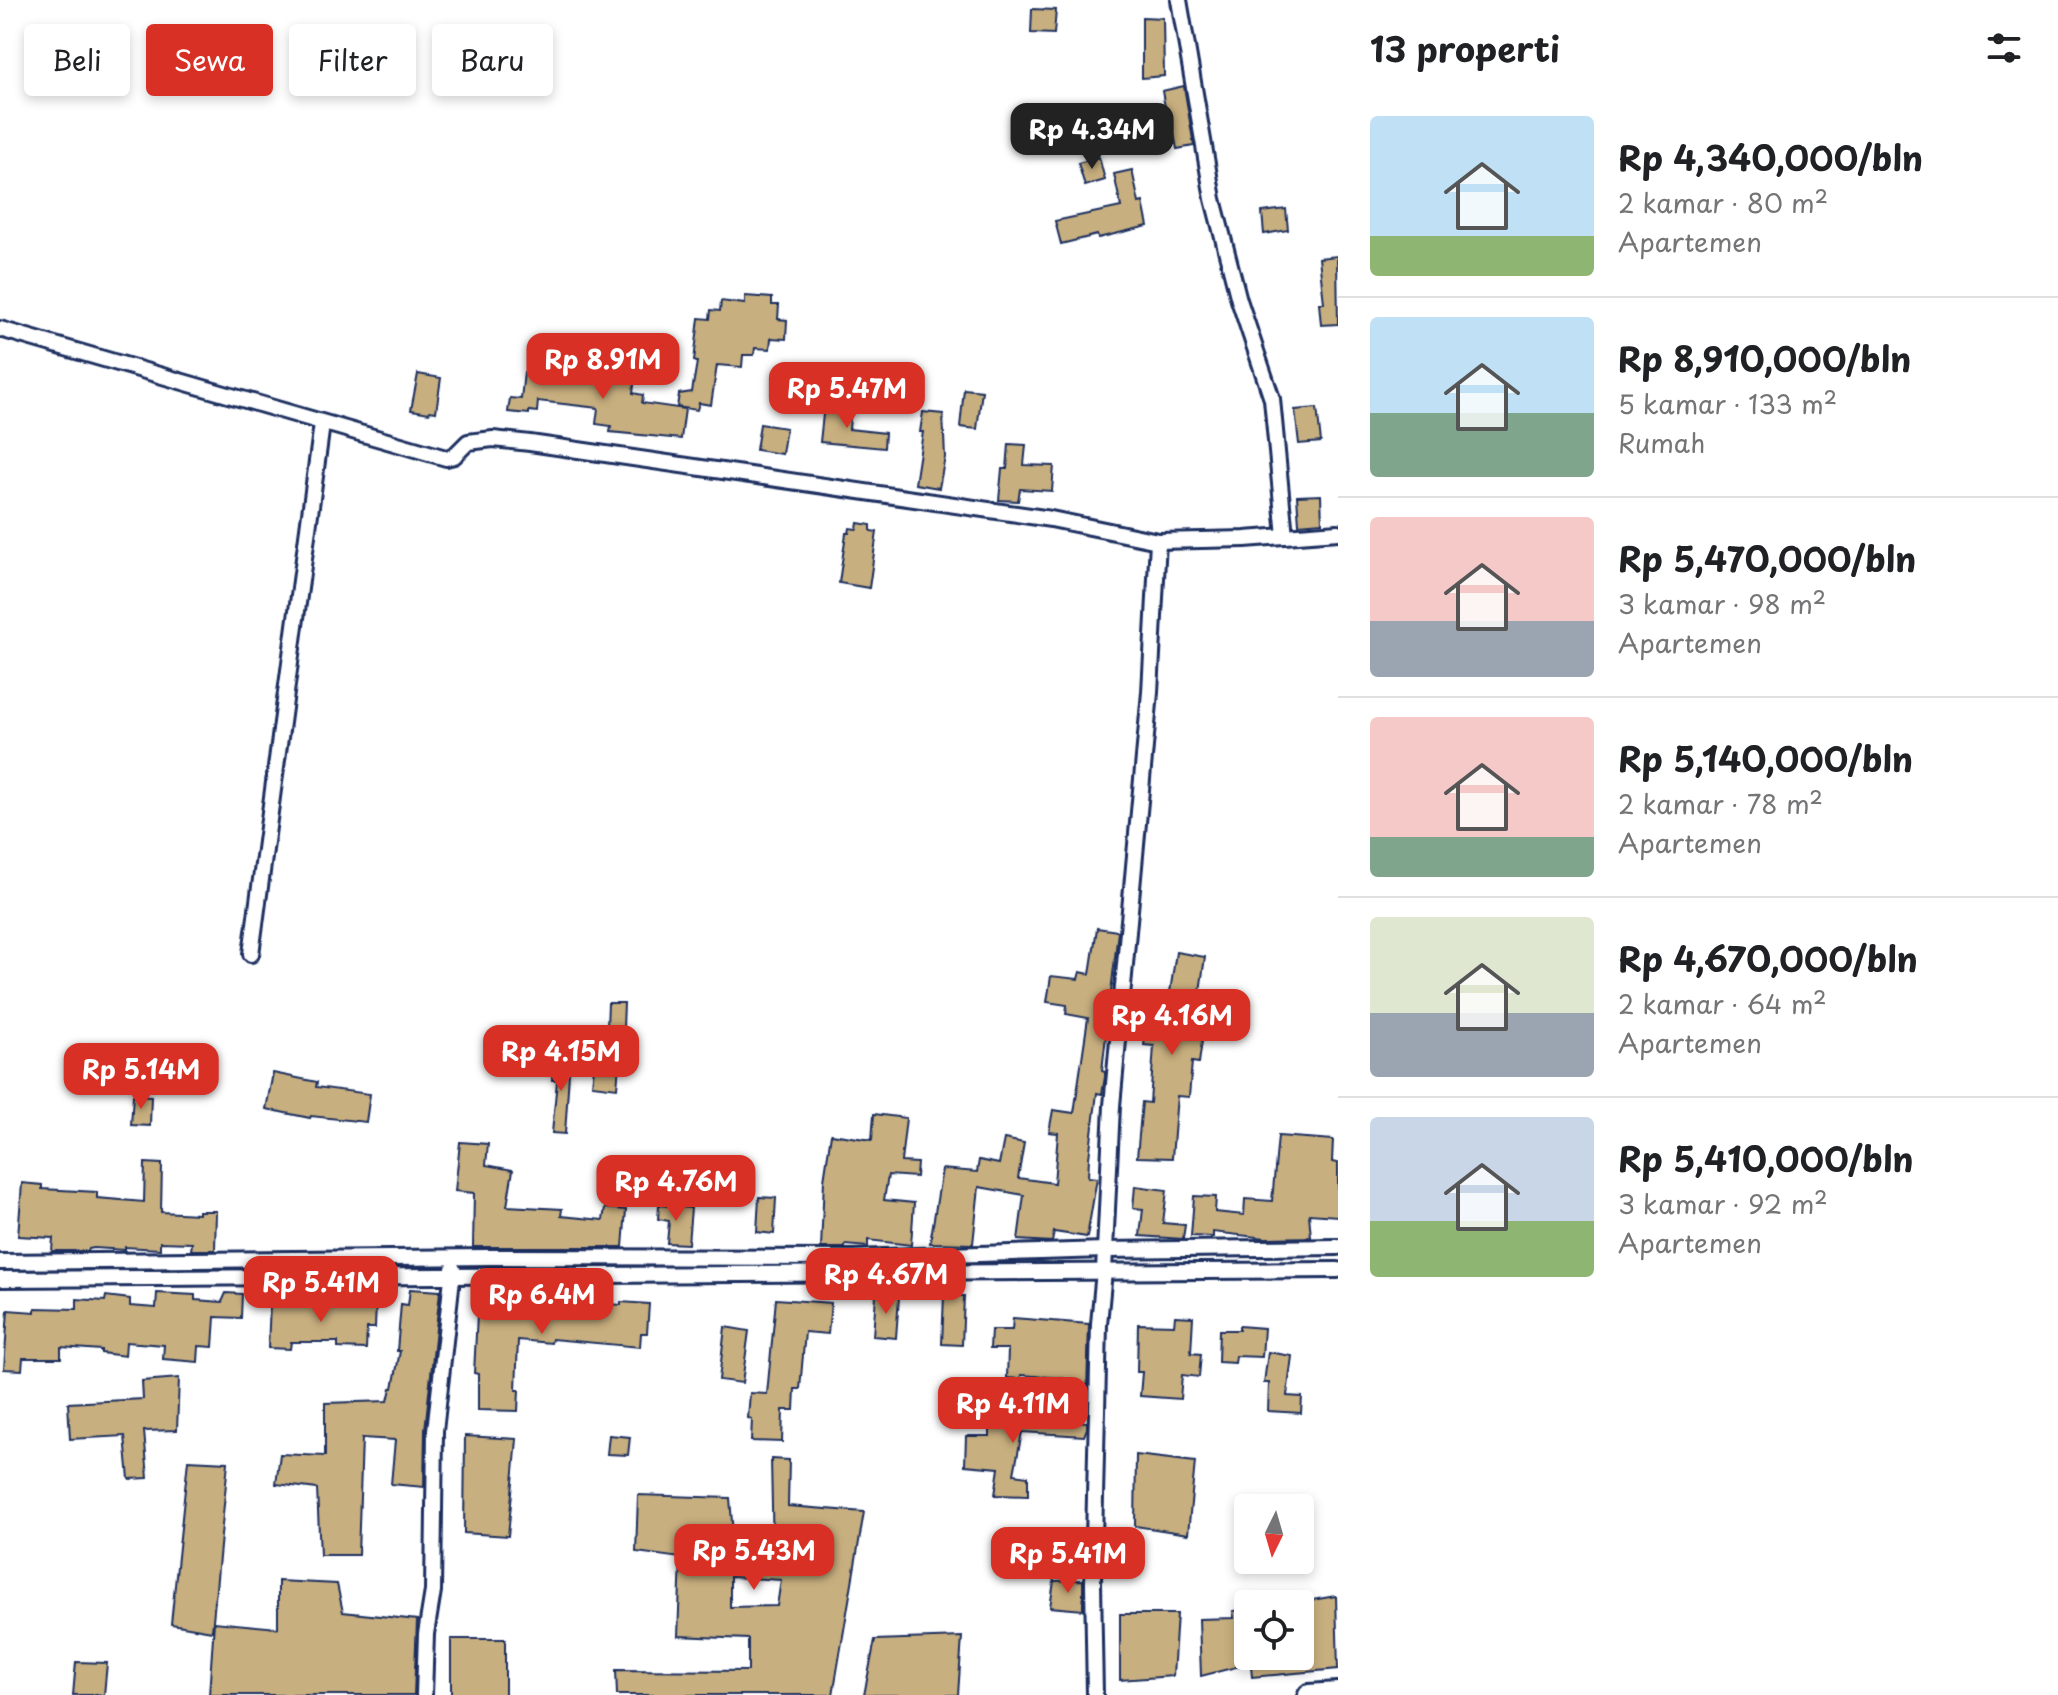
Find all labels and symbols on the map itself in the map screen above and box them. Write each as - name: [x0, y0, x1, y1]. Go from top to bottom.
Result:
- pin: Rp 4.34M: [1009, 103, 1175, 171]
- pin: Rp 8.91M: [520, 333, 686, 401]
- pin: Rp 5.47M: [764, 362, 930, 430]
- pin: Rp 4.16M: [1089, 989, 1255, 1057]
- pin: Rp 4.15M: [478, 1025, 644, 1093]
- pin: Rp 5.14M: [58, 1043, 224, 1111]
- pin: Rp 4.76M: [593, 1155, 759, 1223]
- pin: Rp 4.67M: [803, 1248, 969, 1316]
- pin: Rp 5.41M: [238, 1256, 404, 1324]
- pin: Rp 6.4M: [468, 1268, 616, 1336]
- pin: Rp 4.11M: [930, 1377, 1096, 1445]
- north arrow: [1234, 1494, 1314, 1574]
- pin: Rp 5.43M: [671, 1524, 837, 1592]
- pin: Rp 5.41M: [985, 1527, 1151, 1595]

